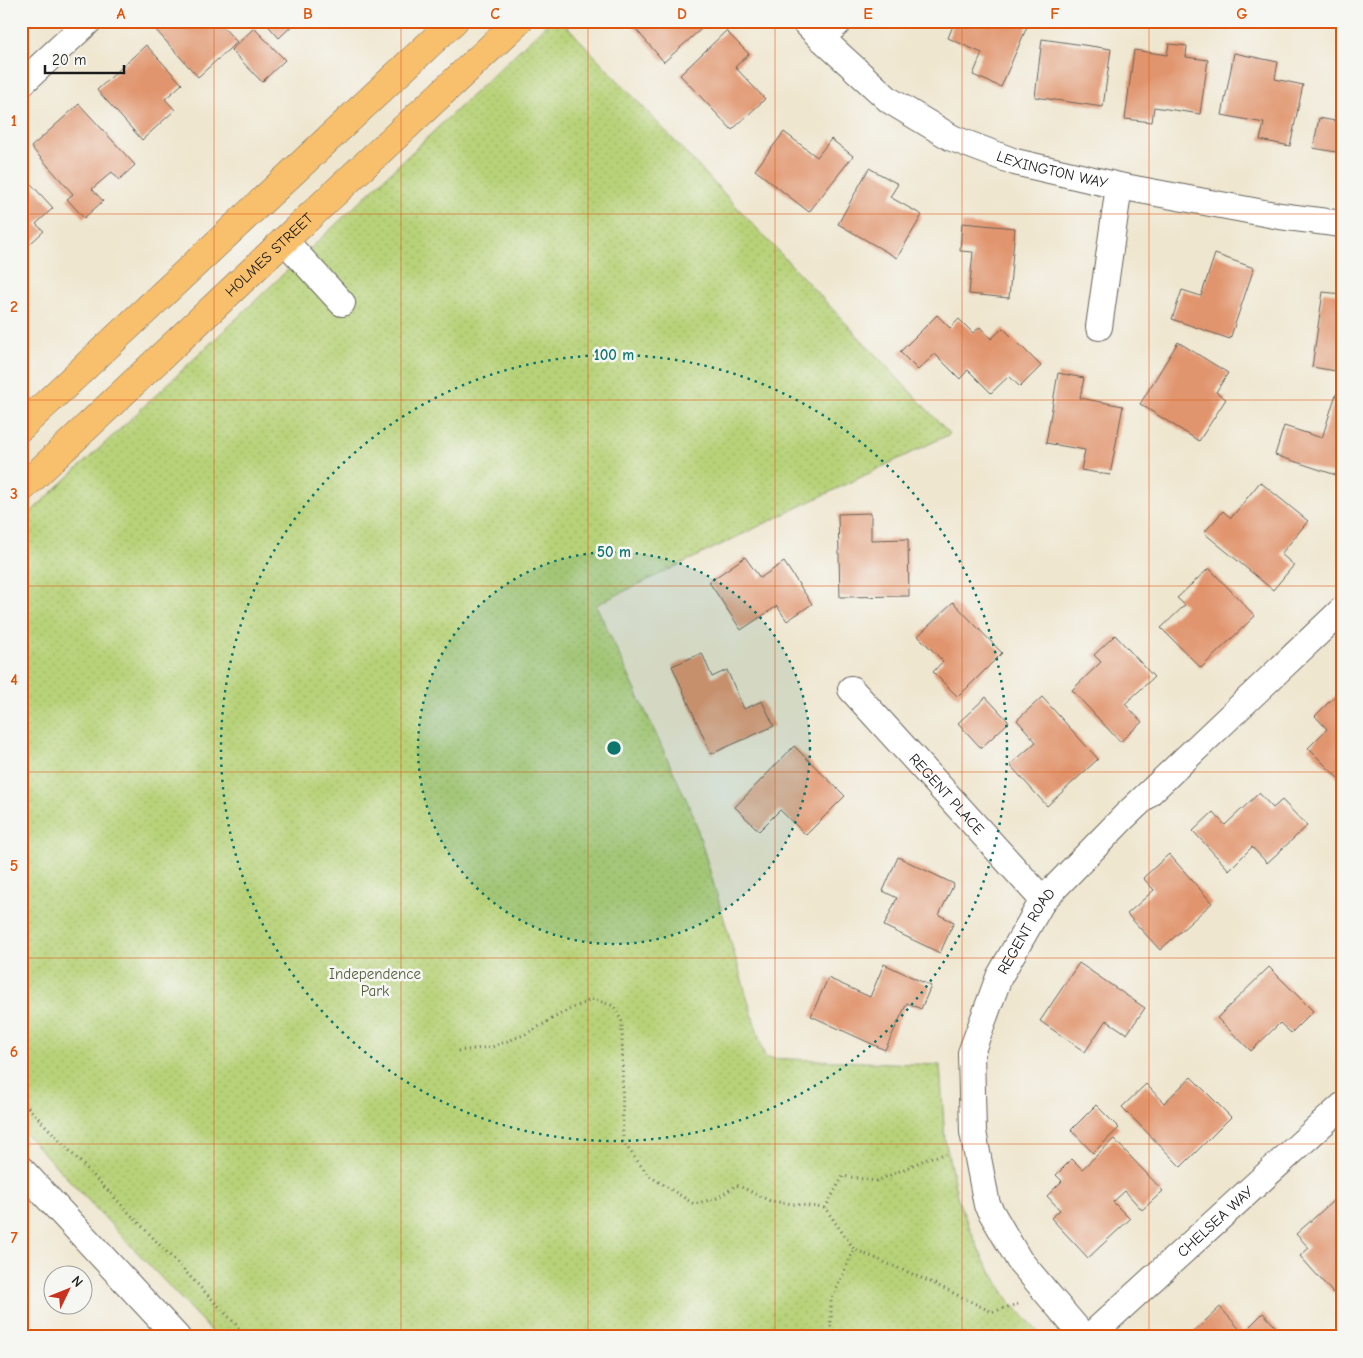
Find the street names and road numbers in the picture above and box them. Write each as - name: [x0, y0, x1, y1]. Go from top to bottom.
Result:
- street label: LEXINGTON WAY: [994, 147, 1110, 192]
- street label: HOLMES STREET: [221, 209, 317, 301]
- street label: REGENT PLACE: [905, 750, 988, 838]
- street label: REGENT ROAD: [994, 884, 1059, 977]
- street label: CHELSEA WAY: [1174, 1182, 1257, 1261]

